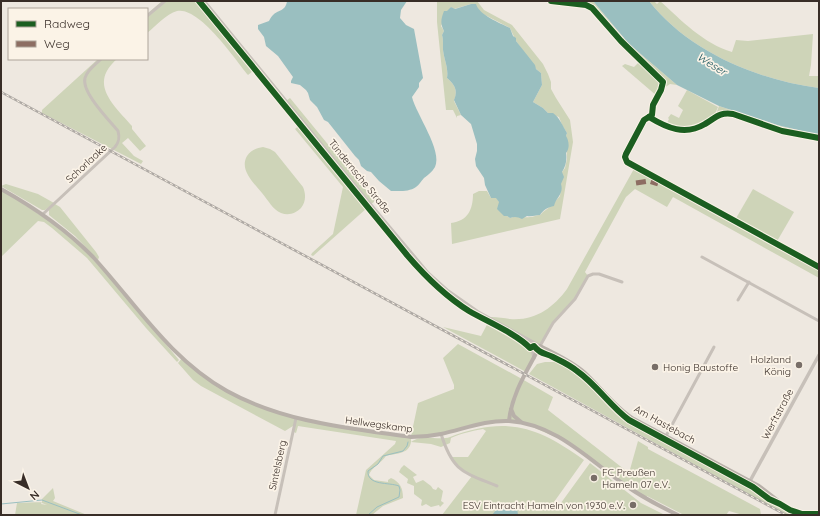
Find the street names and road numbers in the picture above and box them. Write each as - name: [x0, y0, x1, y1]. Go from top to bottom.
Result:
- street label: Tündernsche Straße: [326, 136, 394, 216]
- street label: Schorlaake: [63, 141, 110, 186]
- street label: Werftstraße: [759, 386, 796, 442]
- street label: Am Hastebach: [632, 402, 698, 447]
- street label: Hellwegskamp: [344, 413, 413, 436]
- street label: Sintelsberg: [266, 439, 289, 491]

